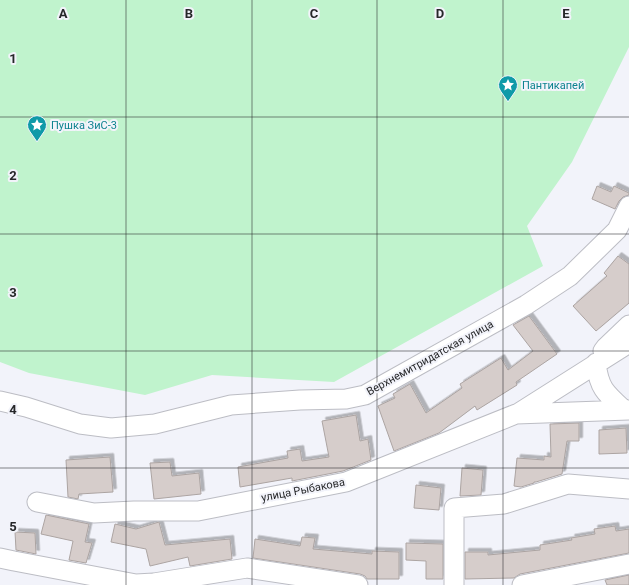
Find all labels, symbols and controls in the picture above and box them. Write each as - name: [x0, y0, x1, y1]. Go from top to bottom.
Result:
- text: A: [59, 6, 68, 21]
- text: B: [185, 6, 193, 21]
- text: C: [310, 6, 319, 21]
- text: D: [436, 6, 444, 21]
- text: E: [562, 6, 570, 21]
- text: 1: [9, 51, 17, 66]
- place icon: Пантикапей: [497, 74, 519, 102]
- place label: Пантикапей: [522, 79, 584, 92]
- place icon: Пушка ЗиС-3: [26, 114, 48, 142]
- place label: Пушка ЗиС-3: [51, 119, 117, 132]
- text: 2: [9, 168, 17, 183]
- text: 3: [9, 285, 17, 300]
- street label: Верхнемитридатская улица: [364, 318, 496, 398]
- text: 4: [9, 402, 17, 417]
- street label: улица Рыбакова: [260, 476, 346, 504]
- text: 5: [9, 519, 17, 534]

